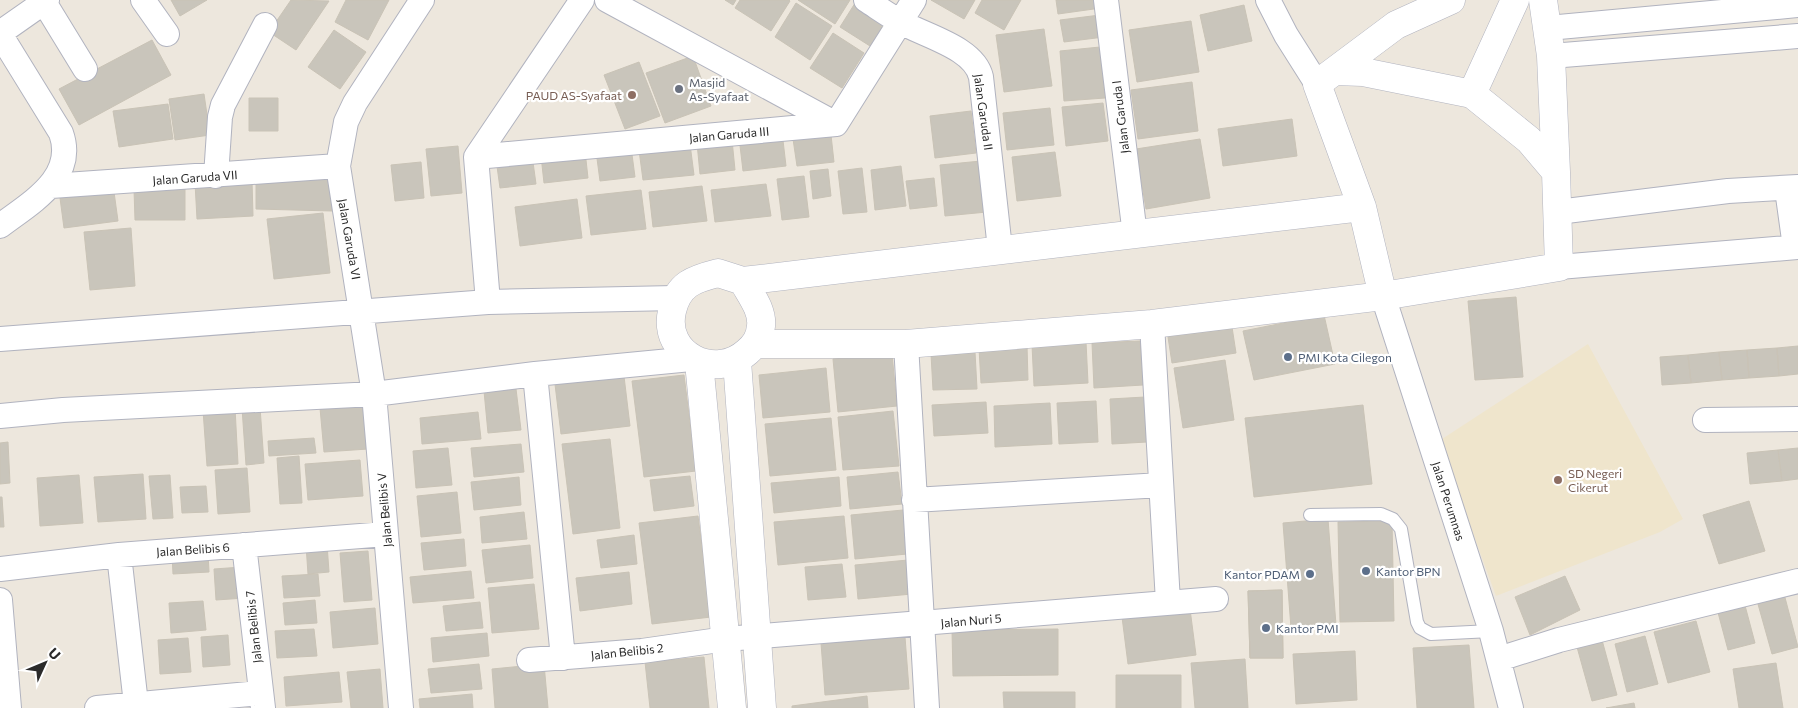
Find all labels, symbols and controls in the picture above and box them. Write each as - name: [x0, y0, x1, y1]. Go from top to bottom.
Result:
- street label: Jalan Garuda II: [971, 73, 996, 151]
- place label: Masjid As-Syafaat: [689, 75, 749, 103]
- street label: Jalan Garuda I: [1109, 79, 1132, 154]
- marker: Masjid As-Syafaat: [673, 83, 685, 95]
- place label: PAUD AS-Syafaat: [526, 88, 622, 102]
- marker: PAUD AS-Syafaat: [626, 89, 638, 101]
- street label: Jalan Garuda III: [688, 124, 770, 145]
- street label: Jalan Garuda VII: [152, 167, 238, 188]
- street label: Jalan Garuda VI: [335, 197, 364, 281]
- place label: PMI Kota Cilegon: [1298, 350, 1392, 364]
- marker: PMI Kota Cilegon: [1282, 351, 1294, 363]
- street label: Jalan Perumnas: [1429, 460, 1468, 543]
- place label: SD Negeri Cikerut: [1568, 466, 1622, 494]
- street label: Jalan Belibis V: [374, 472, 395, 548]
- marker: SD Negeri Cikerut: [1552, 474, 1564, 486]
- street label: Jalan Belibis 6: [156, 539, 230, 560]
- place label: Kantor BPN: [1376, 564, 1441, 578]
- marker: Kantor BPN: [1360, 565, 1372, 577]
- place label: Kantor PDAM: [1224, 567, 1300, 581]
- marker: Kantor PDAM: [1304, 568, 1316, 580]
- street label: Jalan Belibis 7: [242, 590, 265, 664]
- street label: Jalan Nuri 5: [940, 610, 1002, 631]
- place label: Kantor PMI: [1276, 621, 1339, 635]
- marker: Kantor PMI: [1260, 622, 1272, 634]
- north arrow: [20, 638, 70, 688]
- street label: Jalan Belibis 2: [590, 640, 665, 663]
- text: U: [45, 644, 64, 663]

